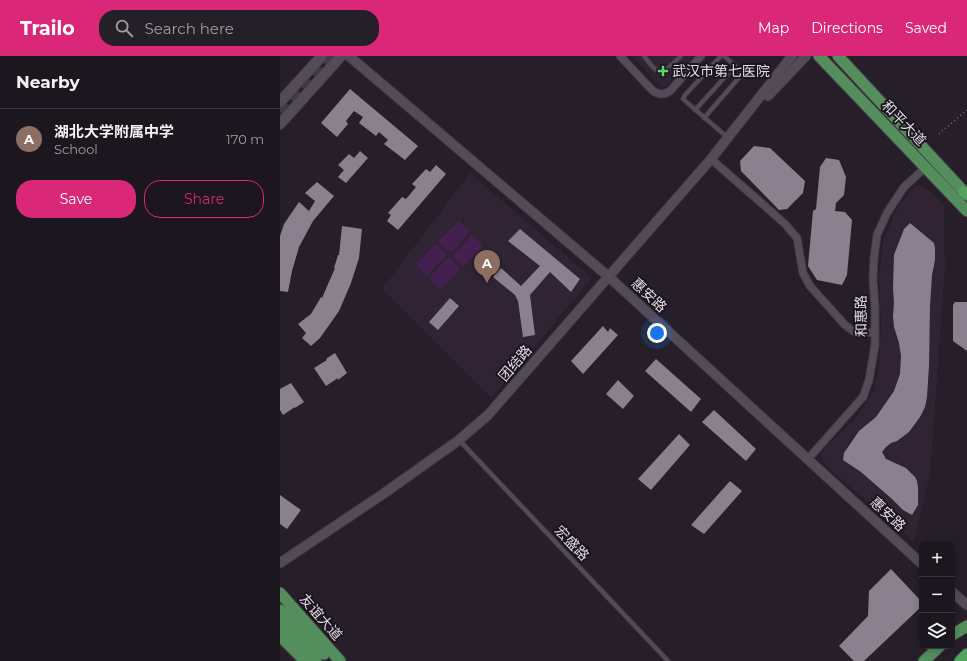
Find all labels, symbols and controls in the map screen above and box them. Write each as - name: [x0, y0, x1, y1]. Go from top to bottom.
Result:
- search box: [99, 10, 379, 46]
- text: Trailo: [20, 17, 75, 40]
- icon: search: [113, 17, 135, 39]
- text: Search here: [145, 19, 234, 38]
- text: Map: [758, 19, 789, 37]
- text: Directions: [811, 19, 883, 37]
- text: Saved: [905, 19, 947, 37]
- place label: 武汉市第七医院: [672, 62, 770, 80]
- marker: 武汉市第七医院: [657, 65, 669, 77]
- text: Nearby: [16, 72, 80, 92]
- street label: 和平大道: [878, 97, 930, 149]
- text: 湖北大学附属中学: [54, 122, 174, 141]
- text: A: [24, 131, 34, 147]
- text: 170 m: [226, 131, 264, 147]
- text: School: [54, 141, 98, 157]
- button: Save: [16, 180, 136, 218]
- button: Share: [144, 180, 264, 218]
- pin: A: [474, 250, 500, 283]
- street label: 惠安路: [628, 274, 670, 316]
- street label: 和惠路: [852, 295, 870, 337]
- your location: [647, 323, 667, 343]
- street label: 团结路: [494, 341, 536, 385]
- street label: 惠安路: [867, 493, 909, 535]
- street label: 宏盛路: [551, 522, 593, 564]
- map controls: [919, 541, 955, 649]
- button: +: [919, 541, 955, 577]
- button: −: [919, 577, 955, 613]
- street label: 友谊大道: [296, 590, 346, 644]
- button: layers: [919, 613, 955, 649]

